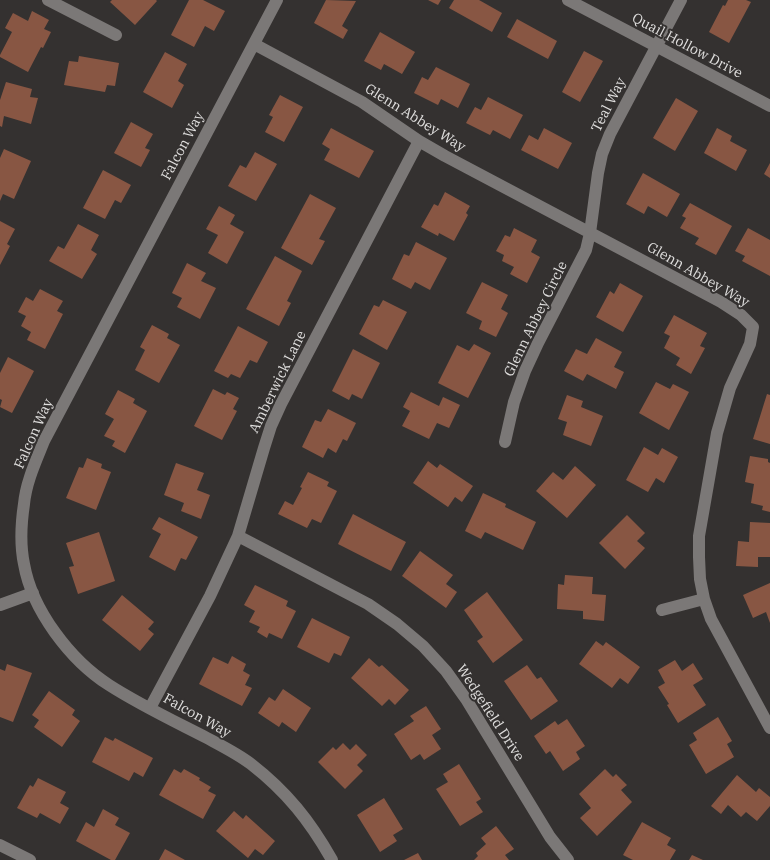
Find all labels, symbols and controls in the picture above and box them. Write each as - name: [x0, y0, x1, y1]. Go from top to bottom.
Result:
- street label: Quail Hollow Drive: [629, 10, 745, 82]
- street label: Teal Way: [588, 75, 630, 135]
- street label: Glenn Abbey Way: [362, 80, 468, 156]
- street label: Falcon Way: [158, 109, 208, 183]
- street label: Glenn Abbey Way: [644, 239, 752, 311]
- street label: Glenn Abbey Circle: [501, 259, 571, 379]
- street label: Amberwick Lane: [246, 328, 310, 436]
- street label: Falcon Way: [11, 396, 57, 472]
- street label: Wedgefield Drive: [453, 662, 527, 764]
- street label: Falcon Way: [160, 690, 234, 742]

